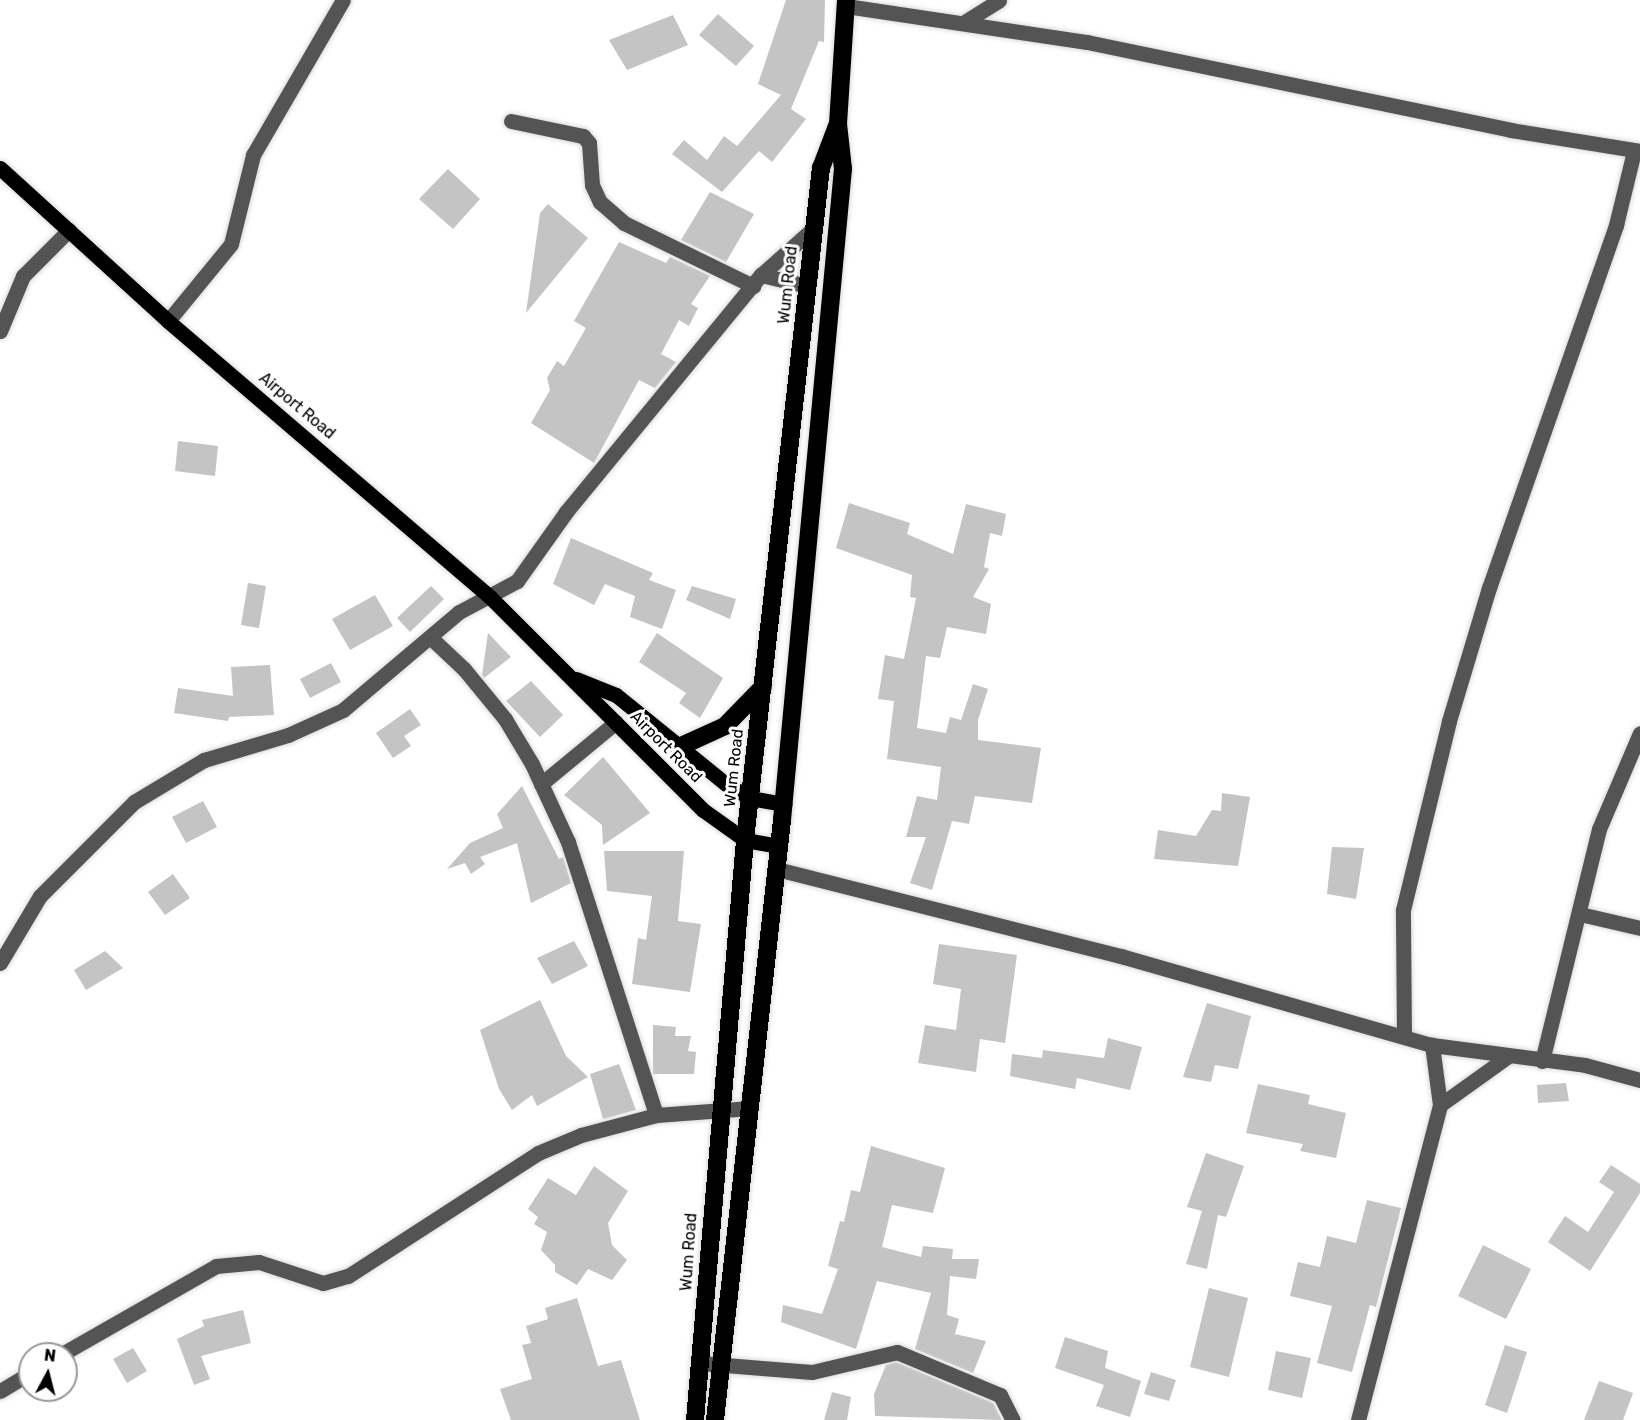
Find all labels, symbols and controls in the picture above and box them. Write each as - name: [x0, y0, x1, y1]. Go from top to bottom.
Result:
- street label: Wum Road: [774, 245, 802, 325]
- street label: Airport Road: [255, 369, 339, 443]
- street label: Airport Road: [626, 707, 706, 787]
- street label: Wum Road: [720, 728, 748, 808]
- street label: Wum Road: [677, 1212, 701, 1292]
- north arrow: [18, 1342, 78, 1402]
- text: N: [43, 1345, 57, 1366]

